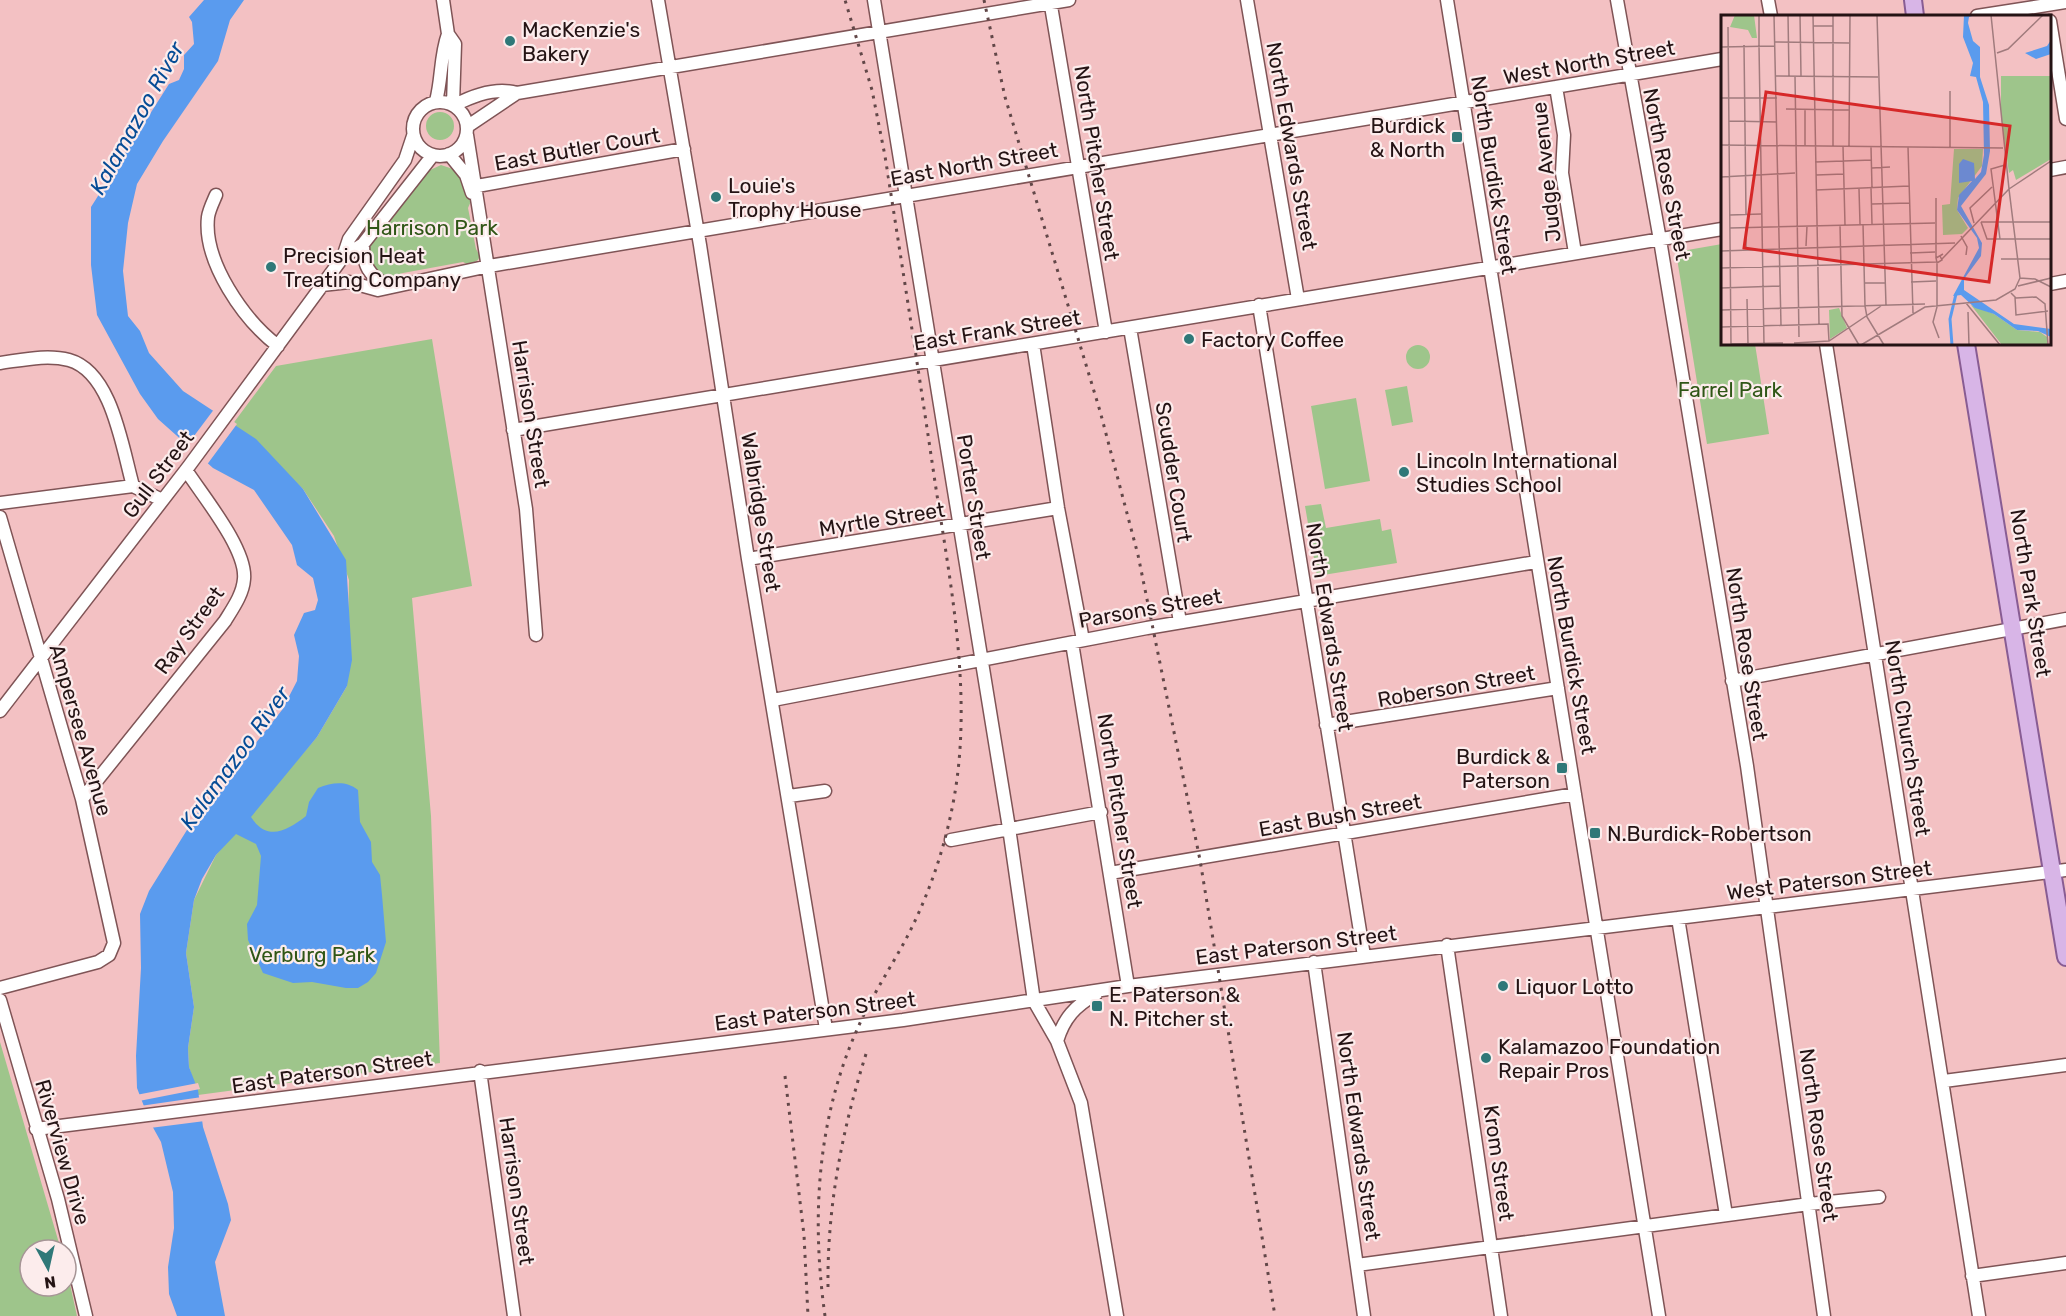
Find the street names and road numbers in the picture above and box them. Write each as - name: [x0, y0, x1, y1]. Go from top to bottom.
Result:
- street label: West North Street: [1501, 35, 1677, 89]
- street label: North Edwards Street: [1261, 40, 1323, 252]
- street label: North Pitcher Street: [1069, 64, 1125, 262]
- street label: North Burdick Street: [1466, 74, 1522, 276]
- street label: North Rose Street: [1638, 86, 1696, 262]
- street label: Judge Avenue: [1526, 101, 1566, 243]
- street label: East Butler Court: [492, 122, 662, 176]
- street label: East North Street: [888, 137, 1060, 191]
- street label: East Frank Street: [912, 304, 1082, 356]
- street label: Harrison Street: [507, 338, 555, 490]
- street label: Scudder Court: [1151, 400, 1197, 544]
- street label: Gull Street: [117, 425, 199, 523]
- street label: Walbridge Street: [736, 430, 786, 594]
- street label: Porter Street: [952, 432, 996, 562]
- street label: Myrtle Street: [817, 497, 947, 541]
- street label: North Park Street: [2005, 507, 2057, 679]
- street label: North Edwards Street: [1301, 521, 1359, 733]
- street label: North Burdick Street: [1542, 554, 1602, 756]
- street label: North Rose Street: [1721, 566, 1773, 742]
- street label: Ray Street: [149, 581, 229, 679]
- street label: Parsons Street: [1076, 583, 1224, 633]
- street label: North Church Street: [1880, 638, 1936, 838]
- street label: Ampersee Avenue: [45, 641, 117, 819]
- street label: Roberson Street: [1375, 660, 1537, 712]
- street label: North Pitcher Street: [1092, 712, 1148, 910]
- street label: East Bush Street: [1257, 788, 1423, 842]
- street label: West Paterson Street: [1725, 855, 1933, 905]
- street label: East Paterson Street: [1194, 920, 1398, 970]
- street label: East Paterson Street: [713, 986, 917, 1036]
- street label: North Edwards Street: [1332, 1030, 1386, 1242]
- street label: East Paterson Street: [230, 1046, 434, 1098]
- street label: North Rose Street: [1794, 1047, 1844, 1223]
- street label: Riverview Drive: [30, 1076, 96, 1228]
- street label: Krom Street: [1478, 1103, 1520, 1223]
- street label: Harrison Street: [494, 1115, 540, 1267]

